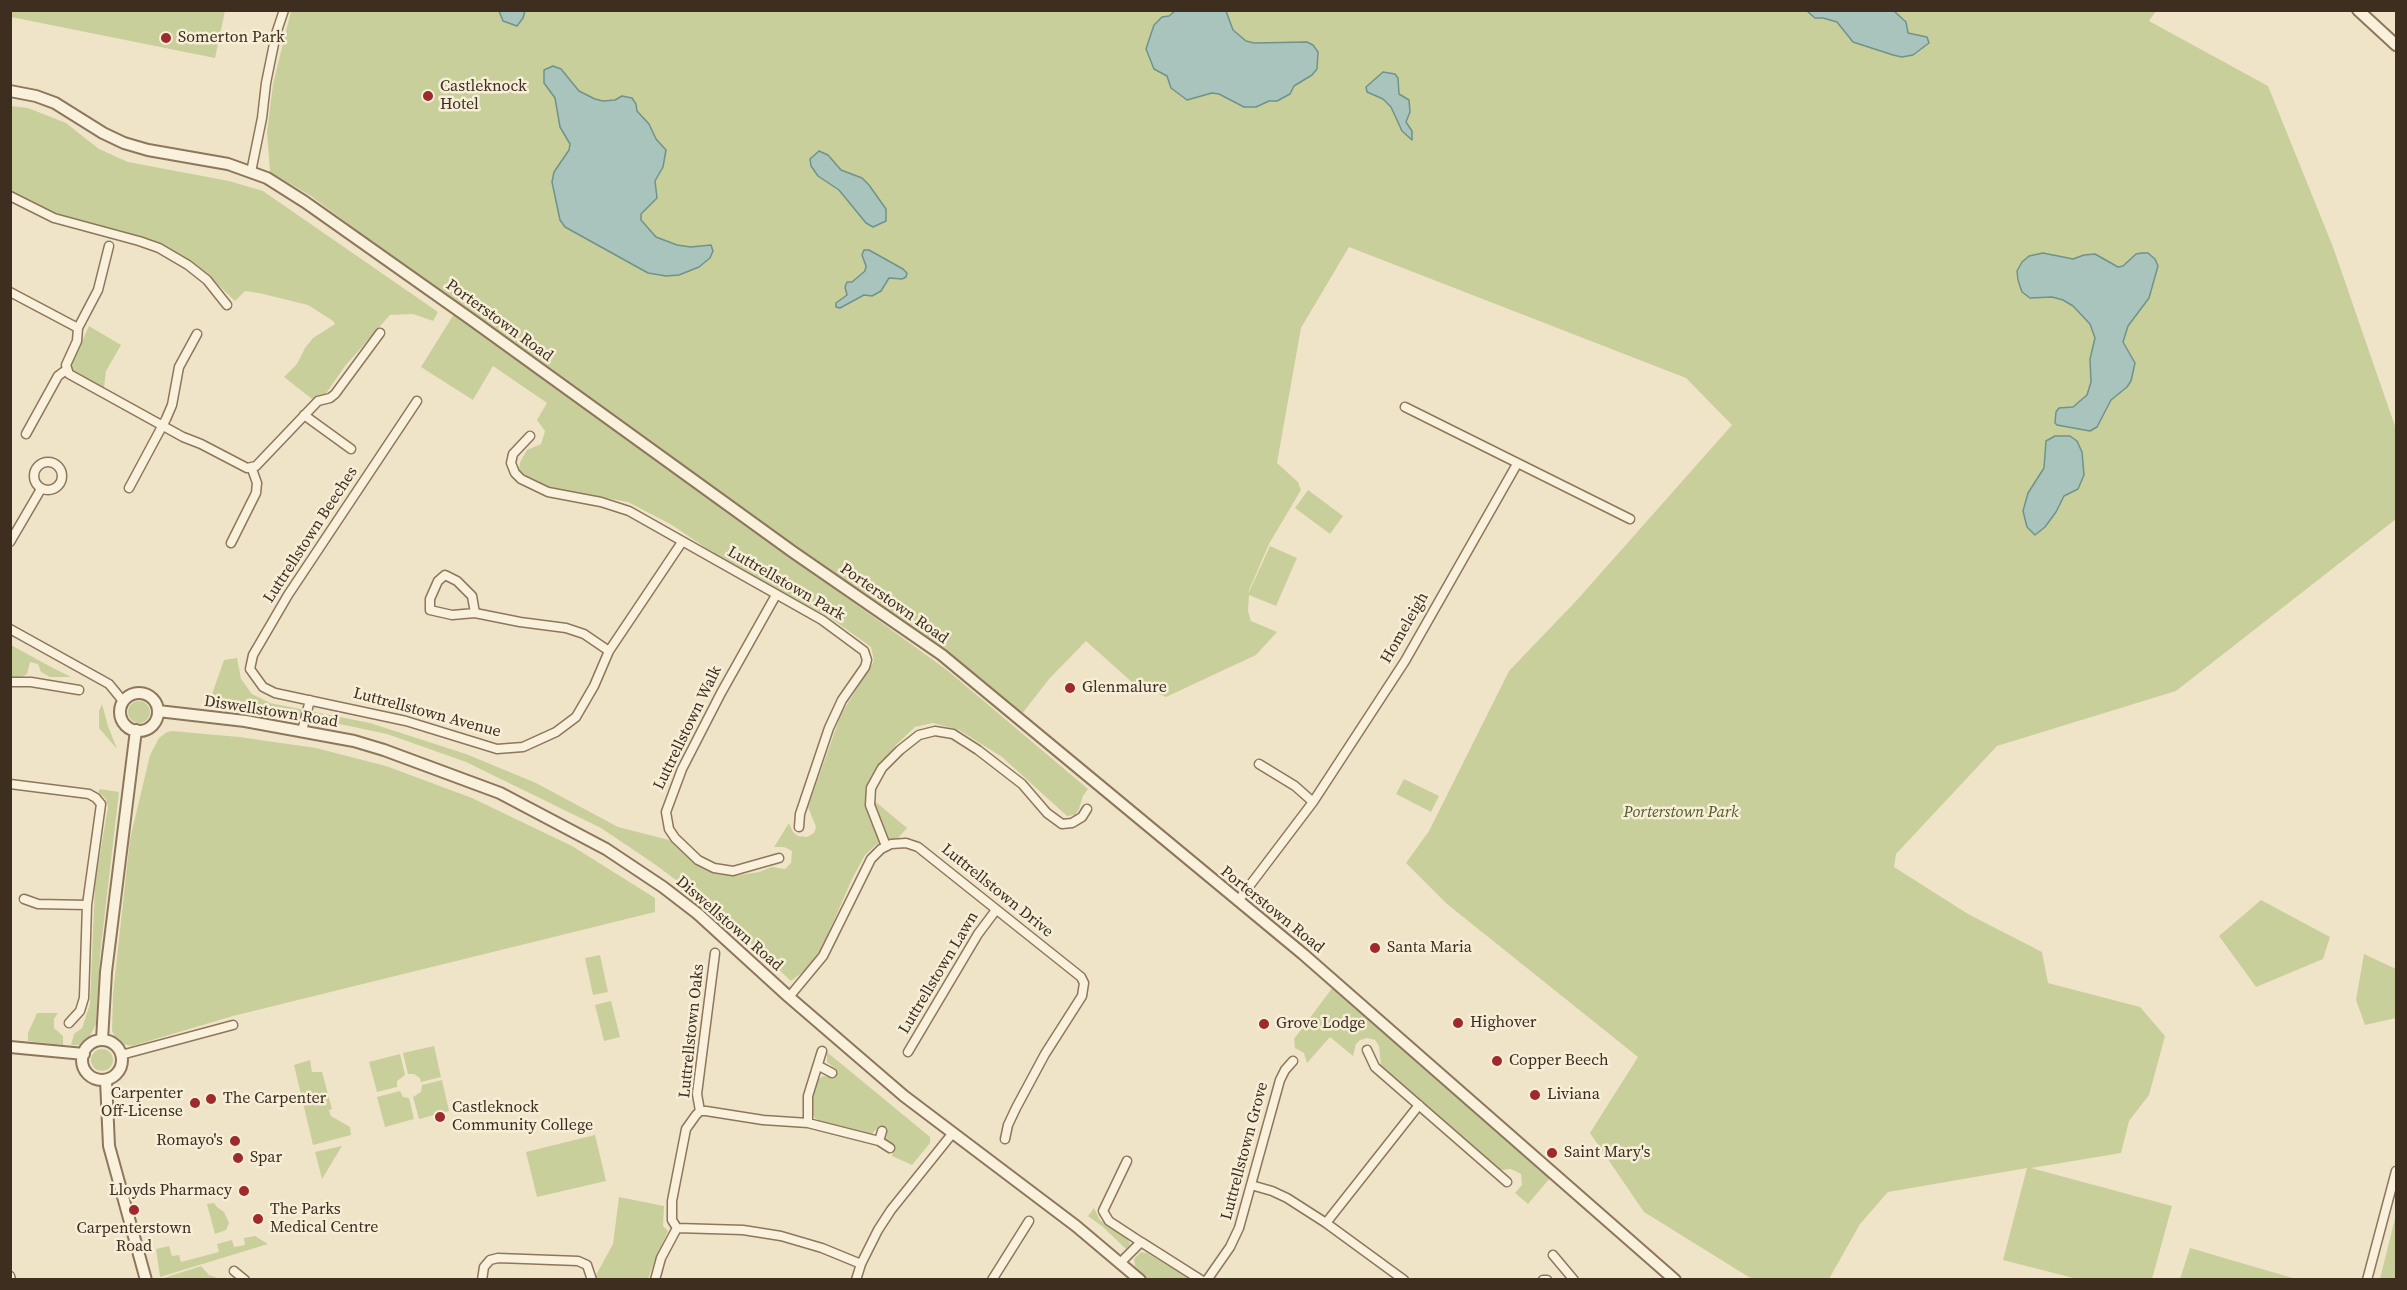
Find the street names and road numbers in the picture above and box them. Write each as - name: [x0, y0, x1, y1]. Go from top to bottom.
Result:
- street label: Porterstown Road: [442, 276, 556, 366]
- street label: Luttrellstown Beeches: [260, 463, 362, 607]
- street label: Luttrellstown Park: [724, 543, 848, 625]
- street label: Porterstown Road: [836, 559, 952, 649]
- street label: Homeleigh: [1377, 589, 1433, 667]
- street label: Luttrellstown Walk: [650, 663, 726, 793]
- street label: Luttrellstown Avenue: [351, 684, 503, 742]
- street label: Diswellstown Road: [203, 692, 339, 732]
- street label: Luttrellstown Drive: [937, 840, 1057, 942]
- street label: Porterstown Road: [1216, 862, 1328, 958]
- street label: Diswellstown Road: [672, 872, 786, 976]
- street label: Luttrellstown Lawn: [895, 908, 983, 1038]
- street label: Luttrellstown Oaks: [675, 963, 709, 1099]
- street label: Luttrellstown Grove: [1217, 1080, 1273, 1222]

